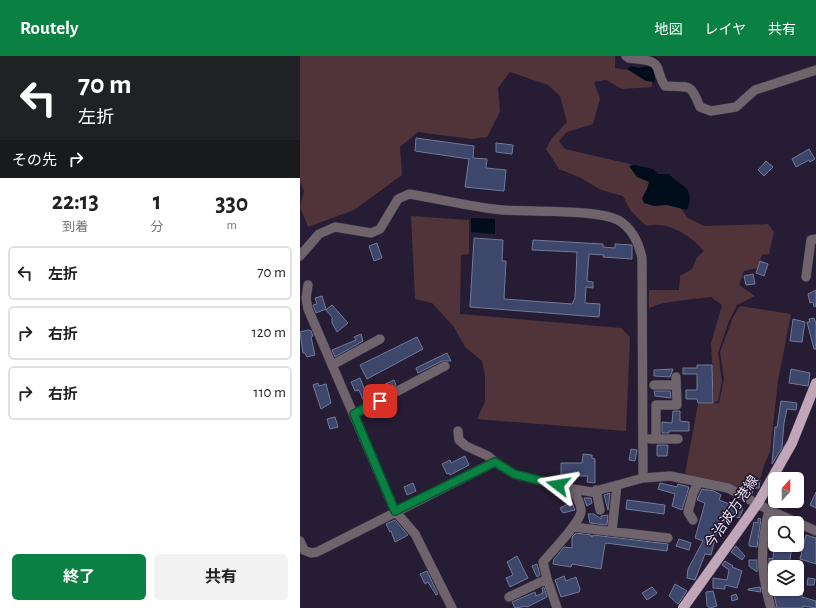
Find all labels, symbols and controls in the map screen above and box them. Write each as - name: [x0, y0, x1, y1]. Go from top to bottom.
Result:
- text: Routely: [20, 19, 79, 38]
- text: 地図: [654, 23, 682, 37]
- text: レイヤ: [704, 23, 746, 37]
- text: 共有: [768, 23, 796, 37]
- text: 70 m: [78, 71, 132, 99]
- icon: left: [12, 72, 64, 124]
- text: 左折: [78, 109, 114, 127]
- icon: right: [65, 148, 87, 170]
- text: その先: [12, 153, 57, 168]
- text: 22:13: [52, 190, 99, 214]
- text: 1: [153, 190, 161, 214]
- text: 330: [215, 192, 248, 216]
- text: m: [227, 219, 237, 232]
- text: 到着: [62, 221, 88, 234]
- text: 分: [150, 221, 163, 234]
- icon: left: [14, 262, 36, 284]
- text: 70 m: [257, 265, 286, 280]
- text: 左折: [48, 267, 78, 282]
- icon: right: [14, 322, 36, 344]
- text: 120 m: [252, 325, 286, 340]
- text: 右折: [48, 327, 78, 342]
- icon: right: [14, 382, 36, 404]
- pin: [363, 384, 397, 418]
- text: 110 m: [253, 385, 286, 400]
- text: 右折: [48, 387, 78, 402]
- icon: arrive: [369, 390, 391, 412]
- position arrow: [537, 464, 579, 506]
- north arrow: [768, 472, 804, 508]
- map controls: [768, 472, 804, 596]
- street label: 今治波方港線: [702, 473, 761, 551]
- button: search: [768, 516, 804, 552]
- button: 終了: [12, 554, 146, 600]
- button: 共有: [154, 554, 288, 600]
- button: layers: [768, 560, 804, 596]

